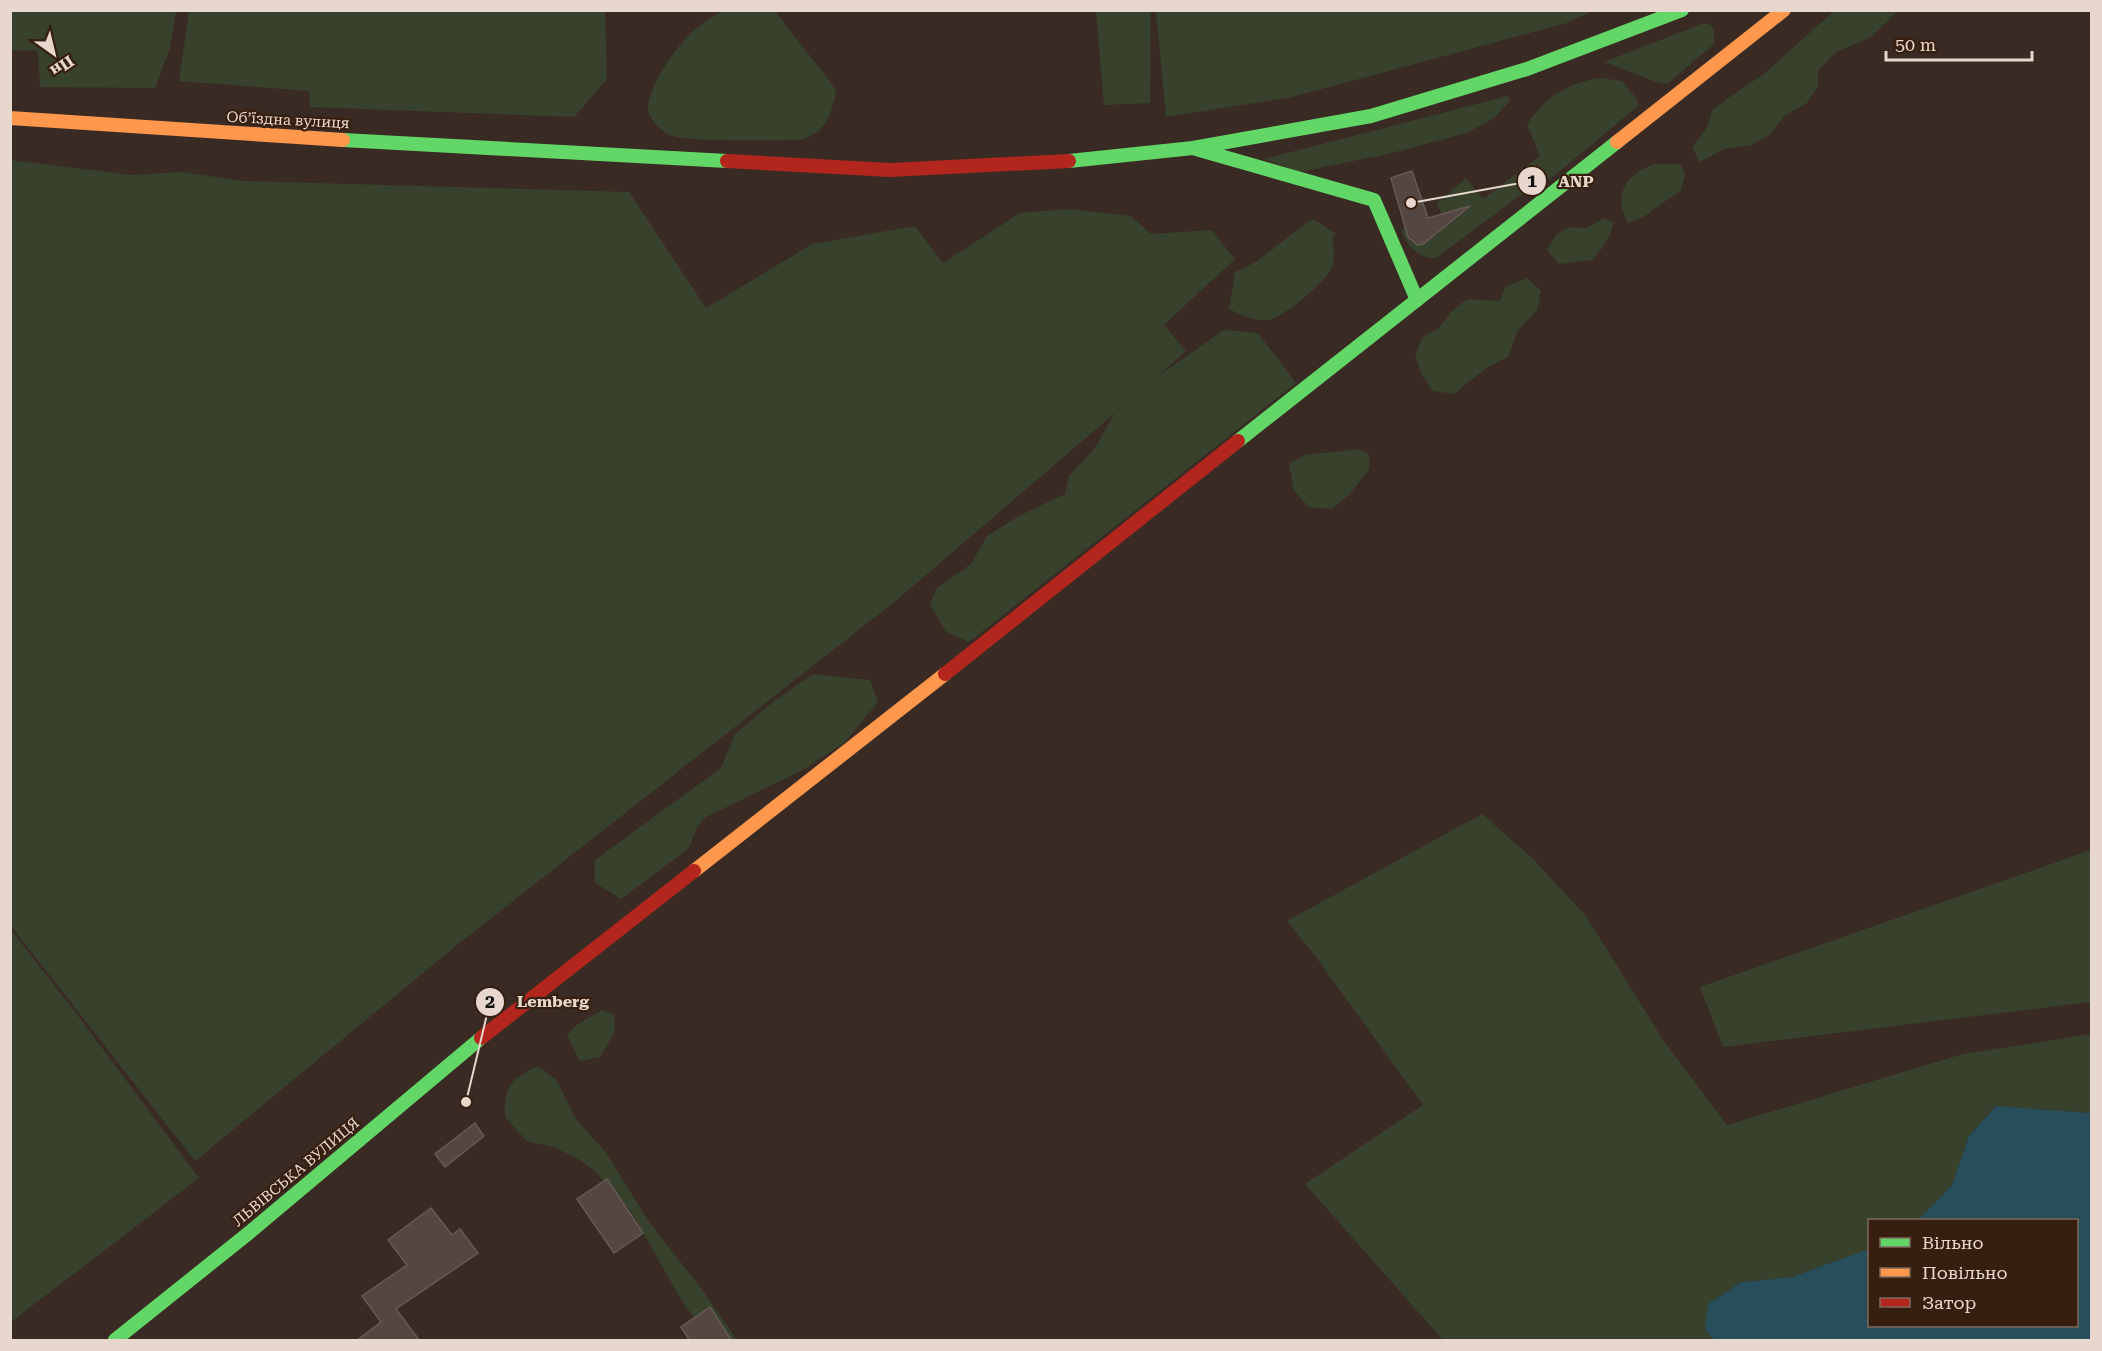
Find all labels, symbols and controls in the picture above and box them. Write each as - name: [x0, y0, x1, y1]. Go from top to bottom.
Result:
- north arrow: [24, 24, 84, 84]
- scale bar: [1886, 24, 2032, 62]
- text: 50 m: [1895, 34, 1936, 55]
- text: Пн: [47, 51, 77, 81]
- street label: Обʼїздна вулиця: [226, 108, 350, 132]
- callout: ANP: [1517, 164, 1606, 198]
- text: 1: [1527, 170, 1537, 191]
- text: ANP: [1559, 172, 1593, 191]
- callout: Lemberg: [475, 985, 601, 1019]
- text: 2: [485, 991, 495, 1012]
- text: Lemberg: [517, 992, 589, 1011]
- street label: ЛЬВІВСЬКА ВУЛИЦЯ: [229, 1114, 363, 1230]
- legend: [1868, 1219, 2078, 1327]
- text: Вільно: [1922, 1232, 1984, 1253]
- text: Повільно: [1922, 1262, 2008, 1283]
- text: Затор: [1922, 1292, 1976, 1313]

